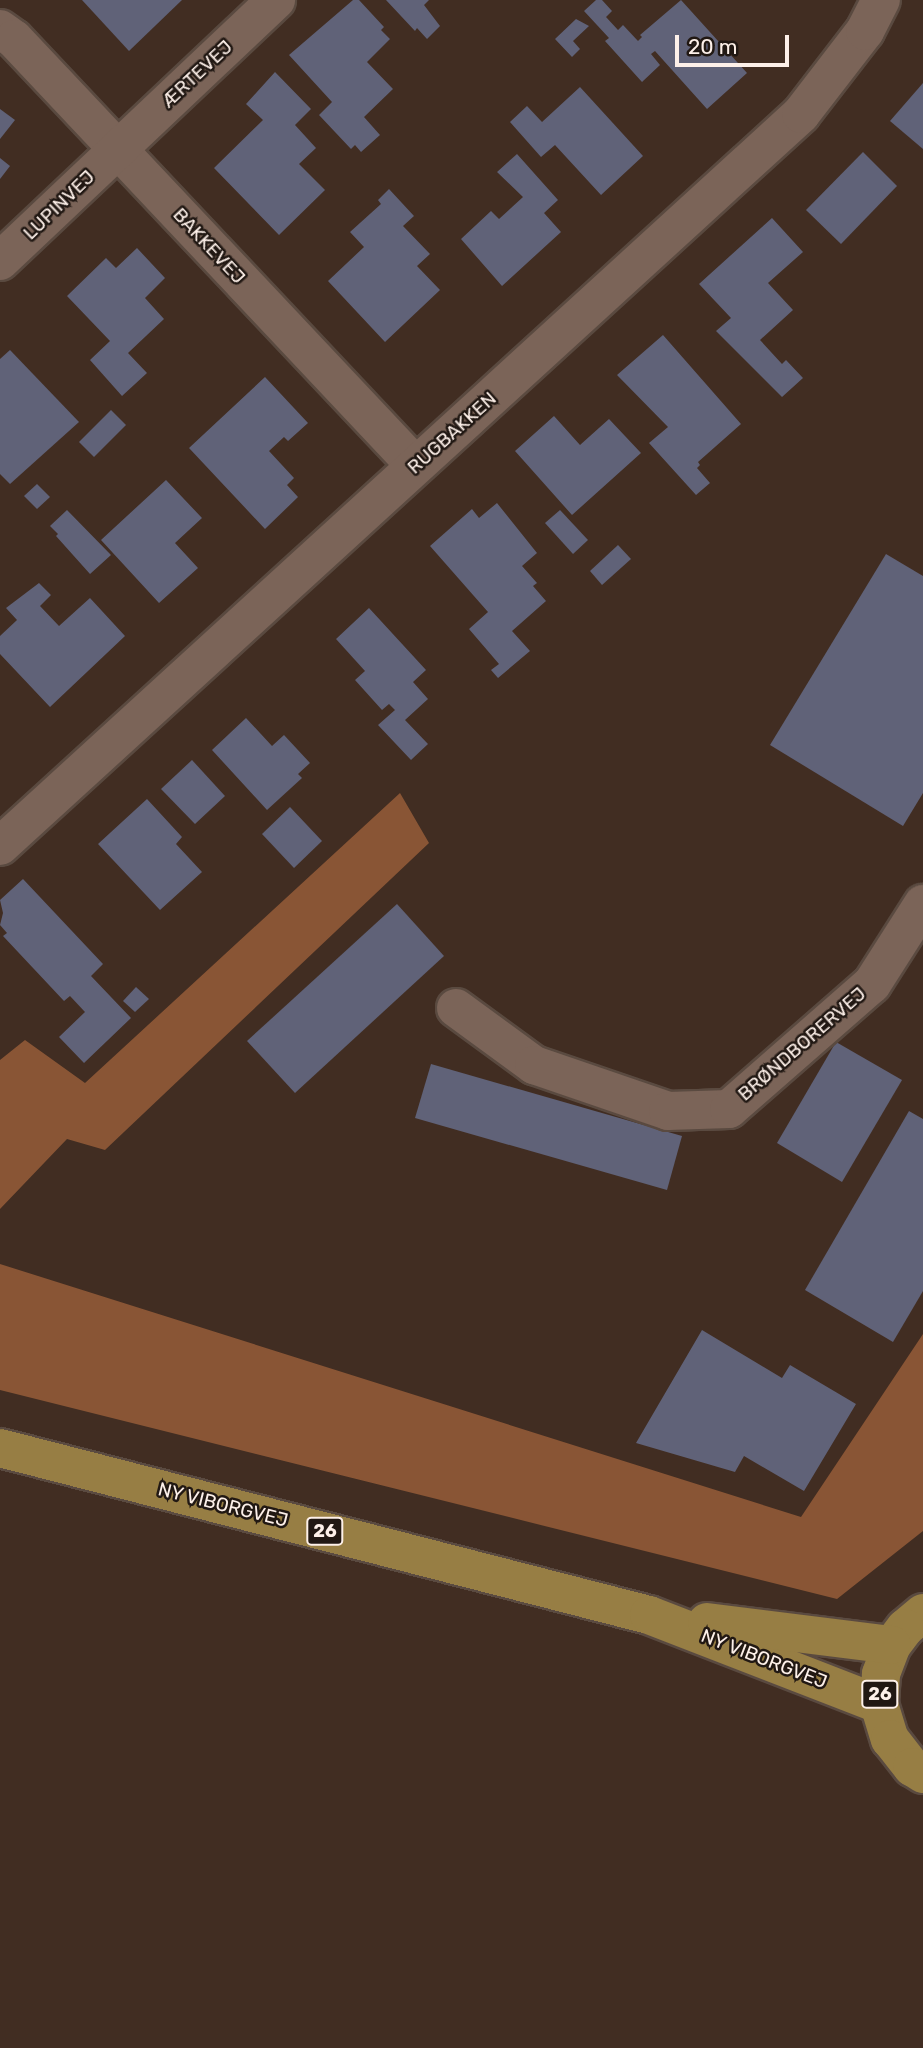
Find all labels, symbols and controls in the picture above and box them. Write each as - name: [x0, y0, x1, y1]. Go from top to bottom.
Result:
- scale bar: [678, 21, 792, 65]
- text: 20 m: [688, 34, 737, 59]
- street label: ÆRTEVEJ: [157, 36, 237, 112]
- street label: LUPINVEJ: [19, 165, 99, 245]
- street label: BAKKEVEJ: [168, 203, 250, 289]
- street label: RUGBAKKEN: [403, 387, 501, 479]
- street label: BRØNDBORERVEJ: [733, 982, 871, 1106]
- street label: NY VIBORGVEJ: [155, 1478, 291, 1532]
- road number: 26: [306, 1516, 344, 1546]
- street label: NY VIBORGVEJ: [697, 1624, 831, 1694]
- road number: 26: [861, 1680, 899, 1708]

